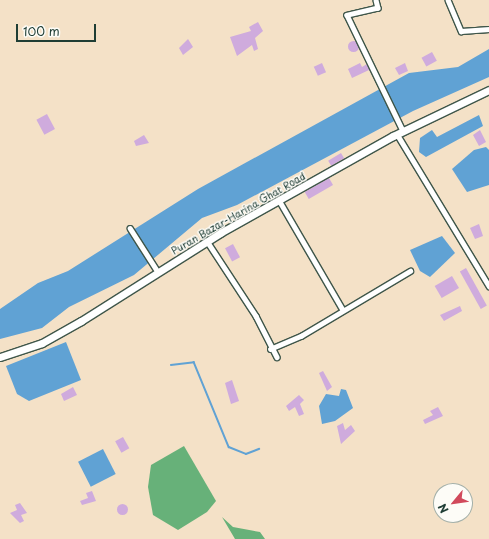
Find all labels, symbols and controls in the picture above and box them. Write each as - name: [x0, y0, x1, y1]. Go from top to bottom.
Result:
- scale bar: [18, 16, 98, 42]
- text: 100 m: [23, 22, 60, 40]
- street label: Puran Bazar-Harina Ghat Road: [169, 170, 307, 256]
- north arrow: [433, 483, 473, 523]
- text: N: [433, 501, 452, 517]

